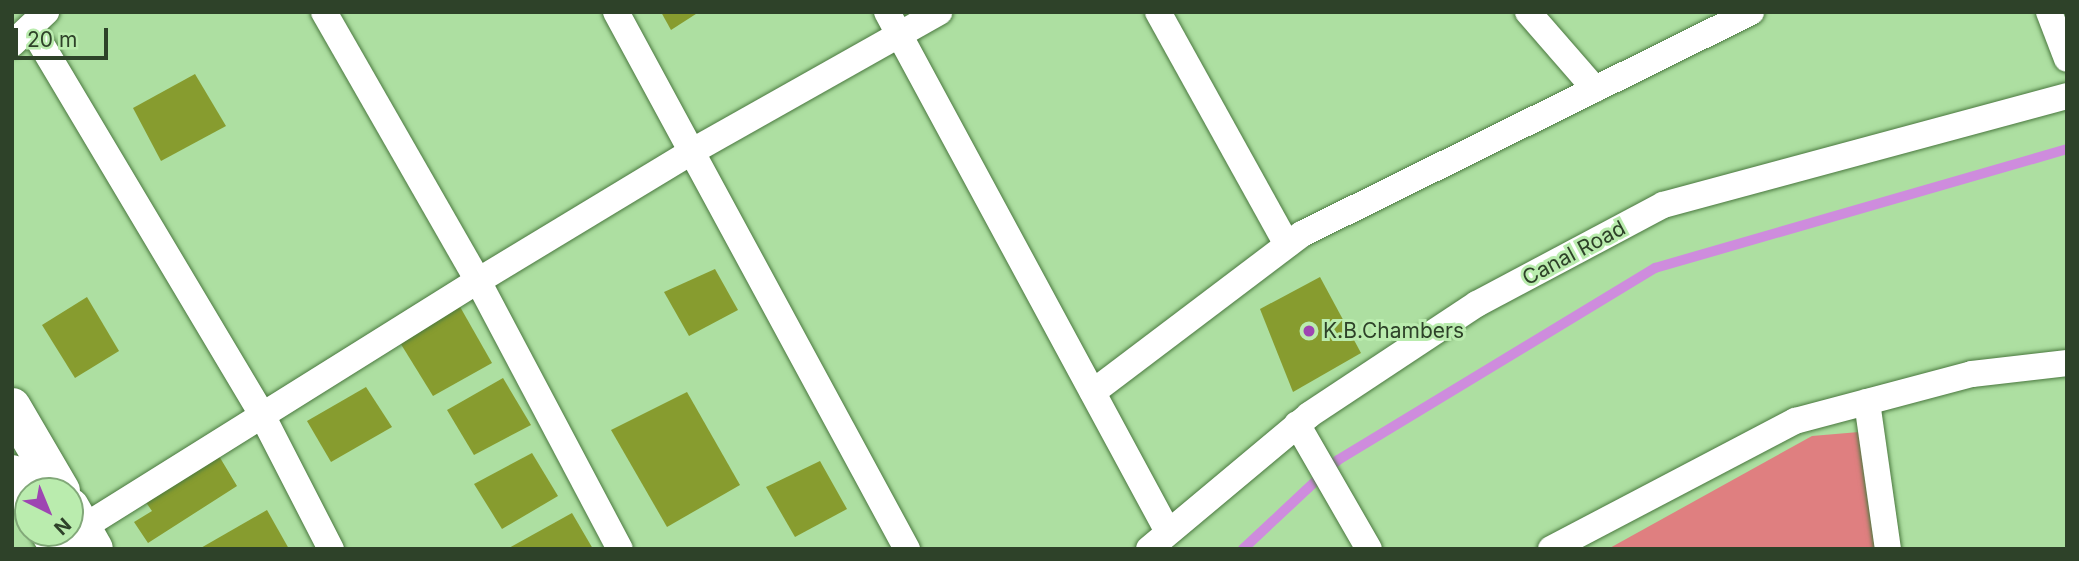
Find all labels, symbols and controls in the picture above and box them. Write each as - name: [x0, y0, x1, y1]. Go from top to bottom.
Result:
- scale bar: [18, 14, 112, 58]
- text: 20 m: [27, 27, 77, 52]
- street label: Canal Road: [1518, 215, 1630, 291]
- place label: K.B.Chambers: [1323, 318, 1464, 344]
- marker: K.B.Chambers: [1301, 323, 1317, 339]
- north arrow: [14, 477, 84, 547]
- text: N: [49, 513, 75, 540]

